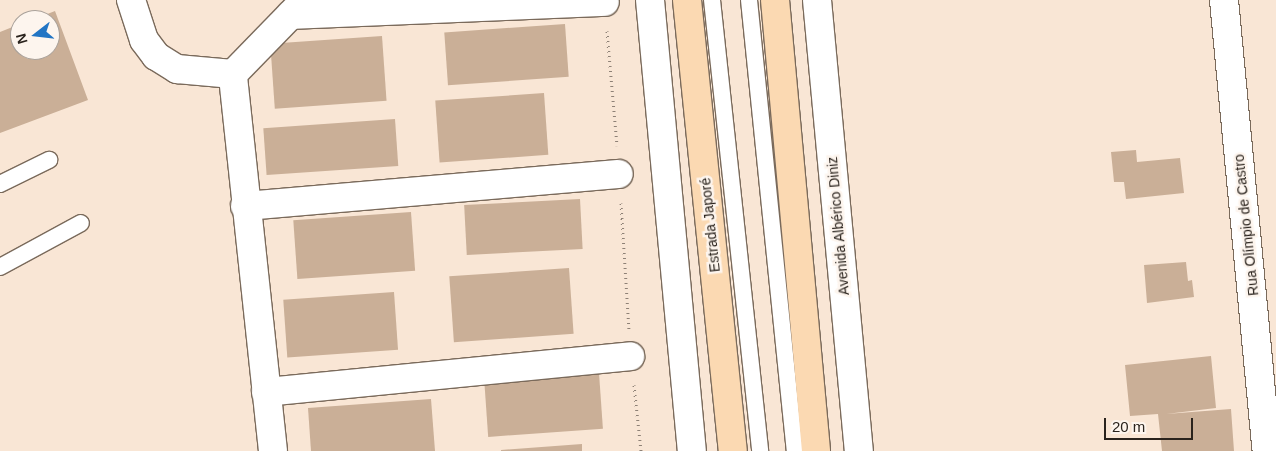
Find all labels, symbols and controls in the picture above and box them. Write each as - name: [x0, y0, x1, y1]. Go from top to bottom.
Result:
- north arrow: [10, 10, 60, 60]
- text: N: [12, 32, 31, 46]
- street label: Rua Olímpio de Castro: [1230, 153, 1262, 297]
- street label: Avenida Albérico Diniz: [824, 156, 852, 296]
- street label: Estrada Japoré: [697, 177, 723, 273]
- scale bar: [1106, 408, 1195, 440]
- text: 20 m: [1112, 418, 1145, 435]

